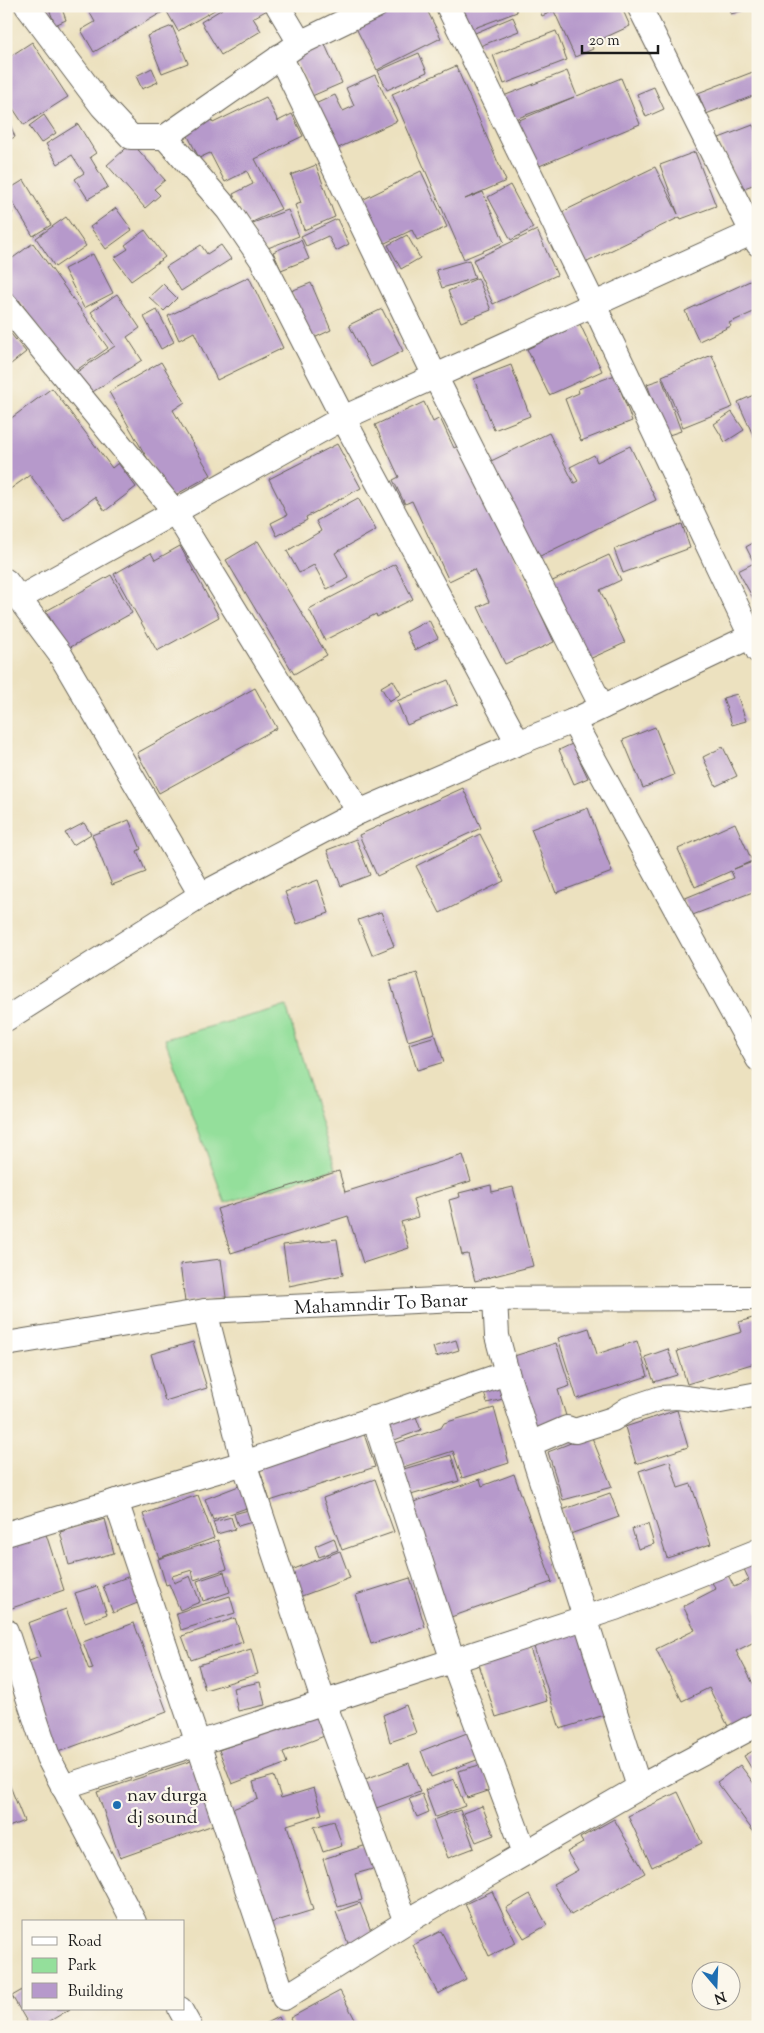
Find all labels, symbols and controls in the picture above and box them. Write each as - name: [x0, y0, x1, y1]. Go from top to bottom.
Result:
- scale bar: [582, 22, 658, 54]
- text: 20 m: [589, 31, 620, 52]
- street label: Mahamndir To Banar: [294, 1288, 468, 1323]
- place label: nav durga dj sound: [127, 1783, 208, 1832]
- marker: nav durga dj sound: [111, 1799, 123, 1811]
- legend: [22, 1920, 185, 2010]
- text: Road: [68, 1932, 102, 1953]
- text: Park: [68, 1956, 97, 1977]
- north arrow: [692, 1960, 742, 2010]
- text: Building: [68, 1982, 123, 2003]
- text: N: [711, 1985, 728, 2008]

